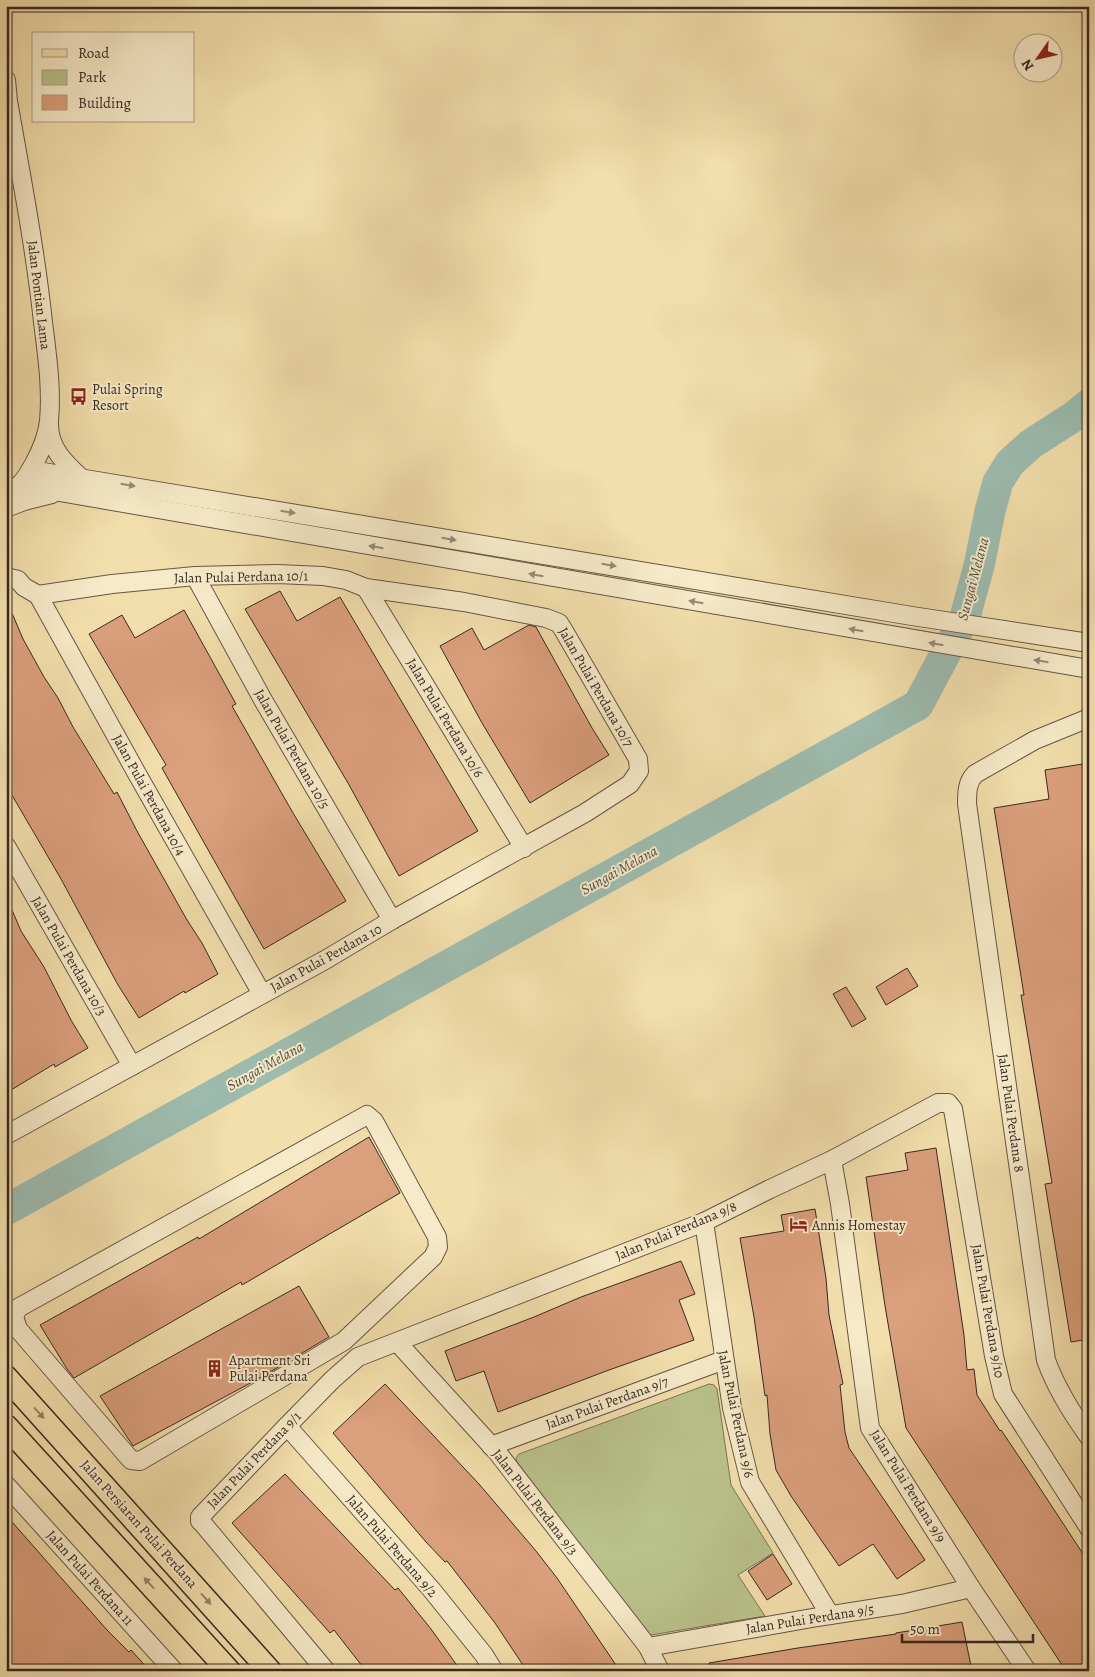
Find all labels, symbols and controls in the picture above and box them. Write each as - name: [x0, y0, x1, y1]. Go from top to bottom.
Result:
- legend: [32, 32, 195, 122]
- north arrow: [1012, 32, 1062, 82]
- text: Road: [78, 43, 110, 63]
- text: N: [1017, 55, 1038, 75]
- text: Park: [78, 67, 107, 87]
- text: Building: [78, 93, 131, 113]
- street label: Jalan Pontian Lama: [23, 239, 55, 351]
- place label: Pulai Spring Resort: [92, 380, 163, 415]
- bus stop icon: Pulai Spring Resort: [68, 387, 88, 407]
- one-way arrow: [120, 482, 136, 490]
- one-way arrow: [281, 509, 297, 517]
- one-way arrow: [441, 535, 457, 543]
- water label: Sungai Melana: [952, 535, 994, 623]
- one-way arrow: [367, 542, 383, 550]
- one-way arrow: [601, 562, 617, 570]
- street label: Jalan Pulai Perdana 10/1: [174, 566, 308, 588]
- one-way arrow: [527, 570, 543, 578]
- one-way arrow: [687, 598, 703, 606]
- street label: Jalan Pulai Perdana 10/7: [554, 624, 638, 750]
- one-way arrow: [848, 626, 864, 634]
- one-way arrow: [927, 640, 943, 648]
- street label: Jalan Pulai Perdana 10/6: [402, 655, 488, 781]
- one-way arrow: [1032, 657, 1048, 665]
- street label: Jalan Pulai Perdana 10/5: [250, 686, 334, 812]
- street label: Jalan Pulai Perdana 10/4: [108, 731, 190, 859]
- water label: Sungai Melana: [577, 841, 661, 899]
- street label: Jalan Pulai Perdana 10/3: [27, 893, 111, 1019]
- street label: Jalan Pulai Perdana 10: [267, 919, 385, 997]
- water label: Sungai Melana: [223, 1037, 307, 1095]
- street label: Jalan Pulai Perdana 8: [993, 1053, 1029, 1174]
- street label: Jalan Pulai Perdana 9/8: [612, 1197, 740, 1265]
- hotel icon: Annis Homestay: [788, 1215, 808, 1235]
- place label: Annis Homestay: [811, 1216, 906, 1235]
- street label: Jalan Pulai Perdana 9/10: [967, 1242, 1009, 1380]
- street label: Jalan Pulai Perdana 9/6: [713, 1348, 759, 1480]
- place label: Apartment Sri Pulai Perdana: [228, 1351, 310, 1386]
- building icon: Apartment Sri Pulai Perdana: [205, 1358, 225, 1378]
- street label: Jalan Pulai Perdana 9/7: [543, 1372, 671, 1434]
- one-way arrow: [33, 1406, 45, 1418]
- street label: Jalan Pulai Perdana 9/1: [203, 1407, 306, 1513]
- street label: Jalan Pulai Perdana 9/9: [866, 1426, 950, 1546]
- street label: Jalan Pulai Perdana 9/3: [488, 1445, 582, 1559]
- street label: Jalan Persiaran Pulai Perdana: [76, 1456, 202, 1593]
- street label: Jalan Pulai Perdana 9/2: [342, 1491, 442, 1602]
- street label: Jalan Pulai Perdana 11: [42, 1526, 138, 1630]
- one-way arrow: [143, 1577, 155, 1589]
- one-way arrow: [200, 1592, 212, 1604]
- street label: Jalan Pulai Perdana 9/5: [745, 1599, 875, 1639]
- scale bar: [902, 1612, 1034, 1644]
- text: 50 m: [910, 1619, 940, 1639]

